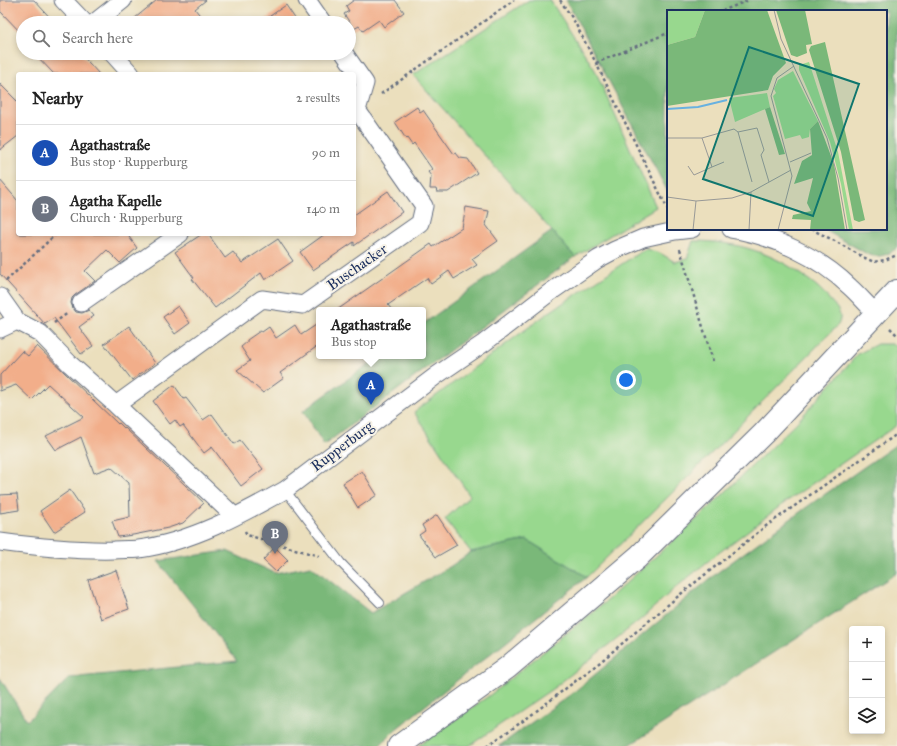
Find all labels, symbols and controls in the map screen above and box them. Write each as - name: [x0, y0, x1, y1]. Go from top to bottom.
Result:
- inset map: [667, 10, 887, 230]
- search box: [16, 16, 356, 60]
- icon: search: [30, 27, 52, 49]
- text: Search here: [62, 29, 133, 47]
- text: Nearby: [32, 88, 83, 109]
- text: 2 results: [296, 90, 340, 106]
- text: Agathastraße: [70, 136, 150, 154]
- text: A: [41, 145, 49, 161]
- text: 90 m: [312, 145, 340, 161]
- text: Bus stop · Rupperburg: [70, 154, 187, 170]
- text: Agatha Kapelle: [70, 192, 162, 210]
- text: B: [41, 201, 49, 217]
- text: 140 m: [306, 201, 340, 217]
- text: Church · Rupperburg: [70, 210, 182, 226]
- street label: Buschacker: [323, 240, 391, 294]
- popup: [316, 307, 426, 359]
- text: Agathastraße: [331, 316, 411, 334]
- text: Bus stop: [331, 334, 376, 350]
- your location: [616, 370, 636, 390]
- pin: A: [358, 372, 384, 405]
- street label: Rupperburg: [307, 416, 377, 475]
- pin: B: [262, 521, 288, 554]
- map controls: [849, 626, 885, 734]
- button: +: [849, 626, 885, 662]
- button: −: [849, 662, 885, 698]
- button: layers: [849, 698, 885, 734]

